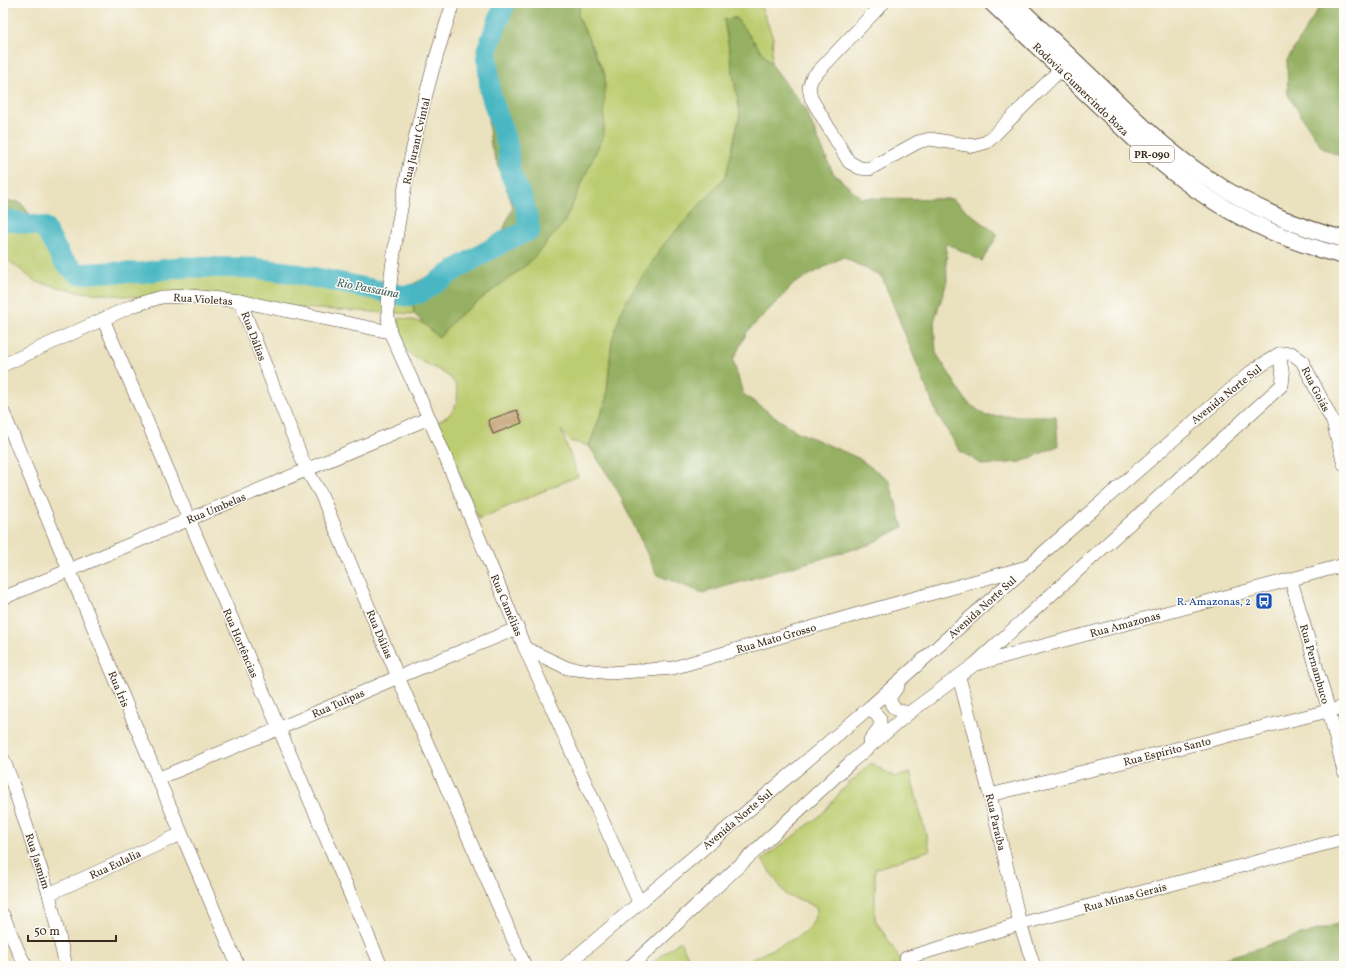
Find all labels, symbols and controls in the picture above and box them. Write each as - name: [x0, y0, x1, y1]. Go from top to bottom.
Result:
- street label: Rodovia Gumercindo Boza: [1029, 40, 1132, 140]
- street label: Rua Jurant Cvintal: [400, 96, 435, 186]
- road number: PR-090: [1130, 146, 1174, 162]
- water label: Rio Passaúna: [335, 275, 401, 303]
- street label: Rua Violetas: [173, 291, 233, 310]
- street label: Rua Dálias: [236, 310, 269, 364]
- street label: Avenida Norte Sul: [1188, 362, 1266, 428]
- street label: Rua Goiás: [1297, 365, 1333, 415]
- street label: Rua Umbelas: [185, 490, 249, 529]
- street label: Rua Camélias: [486, 572, 525, 639]
- street label: Avenida Norte Sul: [946, 573, 1020, 643]
- bus stop icon: R. Amazonas, 2: [1254, 591, 1274, 611]
- place label: R. Amazonas, 2: [1177, 595, 1251, 610]
- street label: Rua Hortências: [218, 607, 261, 681]
- street label: Rua Dálias: [362, 608, 396, 662]
- street label: Rua Amazonas: [1088, 609, 1163, 642]
- street label: Rua Mato Grosso: [735, 621, 818, 658]
- street label: Rua Pernambuco: [1295, 623, 1332, 706]
- street label: Rua Íris: [103, 669, 132, 710]
- street label: Rua Tulipas: [310, 686, 368, 723]
- street label: Rua Espírito Santo: [1122, 734, 1213, 771]
- street label: Avenida Norte Sul: [700, 786, 776, 854]
- street label: Rua Paraíba: [981, 792, 1009, 853]
- street label: Rua Jasmim: [20, 832, 53, 892]
- street label: Rua Eulalia: [88, 847, 144, 884]
- street label: Rua Minas Gerais: [1082, 880, 1169, 917]
- scale bar: [28, 917, 116, 943]
- text: 50 m: [34, 924, 60, 940]

